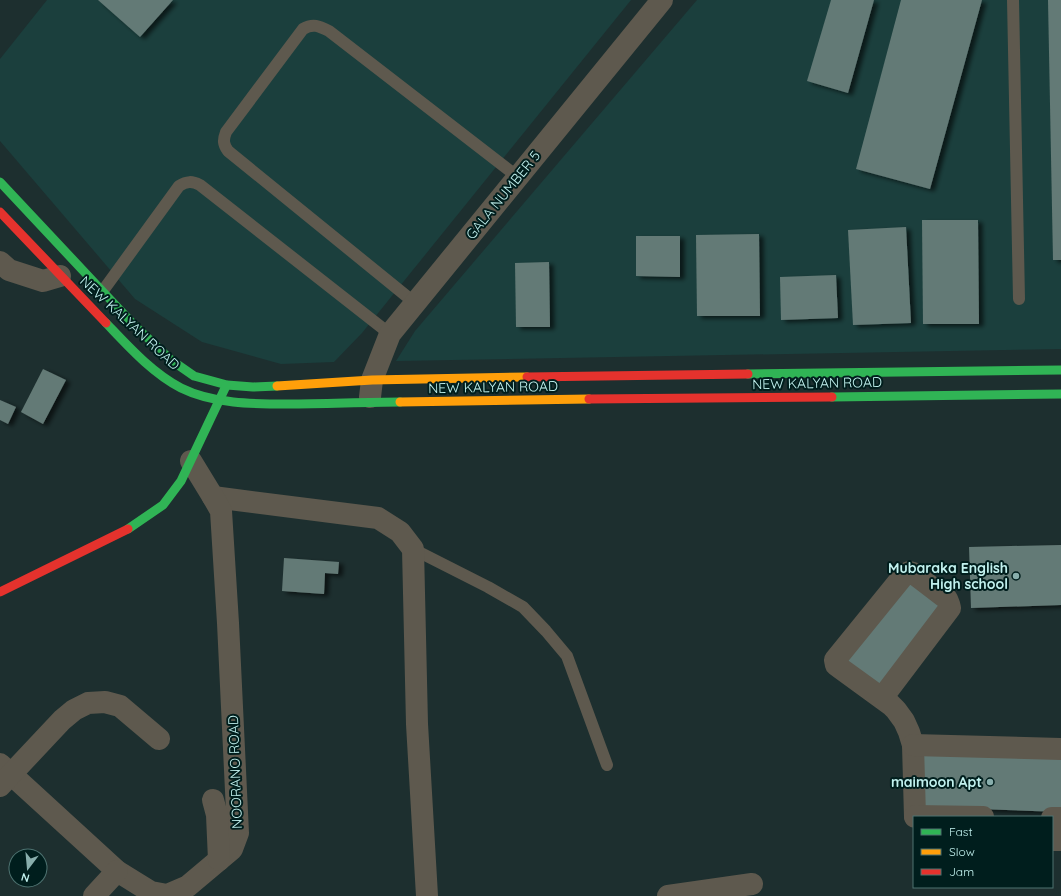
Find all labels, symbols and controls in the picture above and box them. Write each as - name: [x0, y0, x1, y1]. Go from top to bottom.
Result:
- street label: GALA NUMBER 5: [462, 147, 544, 243]
- street label: NEW KALYAN ROAD: [76, 272, 184, 374]
- street label: NEW KALYAN ROAD: [752, 373, 882, 393]
- street label: NEW KALYAN ROAD: [428, 377, 558, 397]
- place label: Mubaraka English High school: [888, 559, 1008, 593]
- marker: Mubaraka English High school: [1011, 571, 1021, 581]
- street label: NOORANO ROAD: [224, 715, 246, 829]
- place label: maimoon Apt: [891, 773, 982, 791]
- marker: maimoon Apt: [985, 777, 995, 787]
- legend: [913, 816, 1053, 888]
- text: Fast: [949, 824, 973, 839]
- text: Slow: [949, 844, 975, 859]
- north arrow: [8, 848, 48, 888]
- text: Jam: [949, 864, 974, 879]
- text: N: [19, 870, 31, 885]

